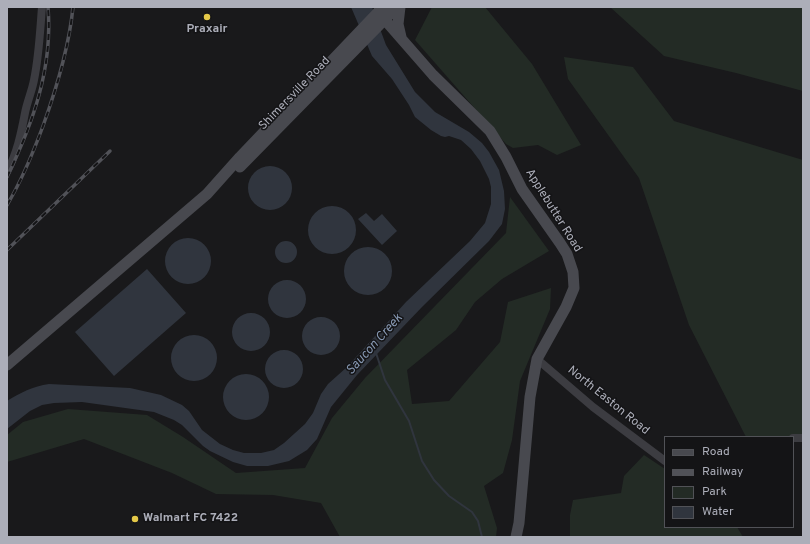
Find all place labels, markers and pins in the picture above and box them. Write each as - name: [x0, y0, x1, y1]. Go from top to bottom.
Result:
- marker: Praxair: [202, 12, 212, 22]
- place label: Praxair: [186, 23, 228, 37]
- place label: Walmart FC 7422: [143, 512, 238, 526]
- marker: Walmart FC 7422: [130, 514, 140, 524]

